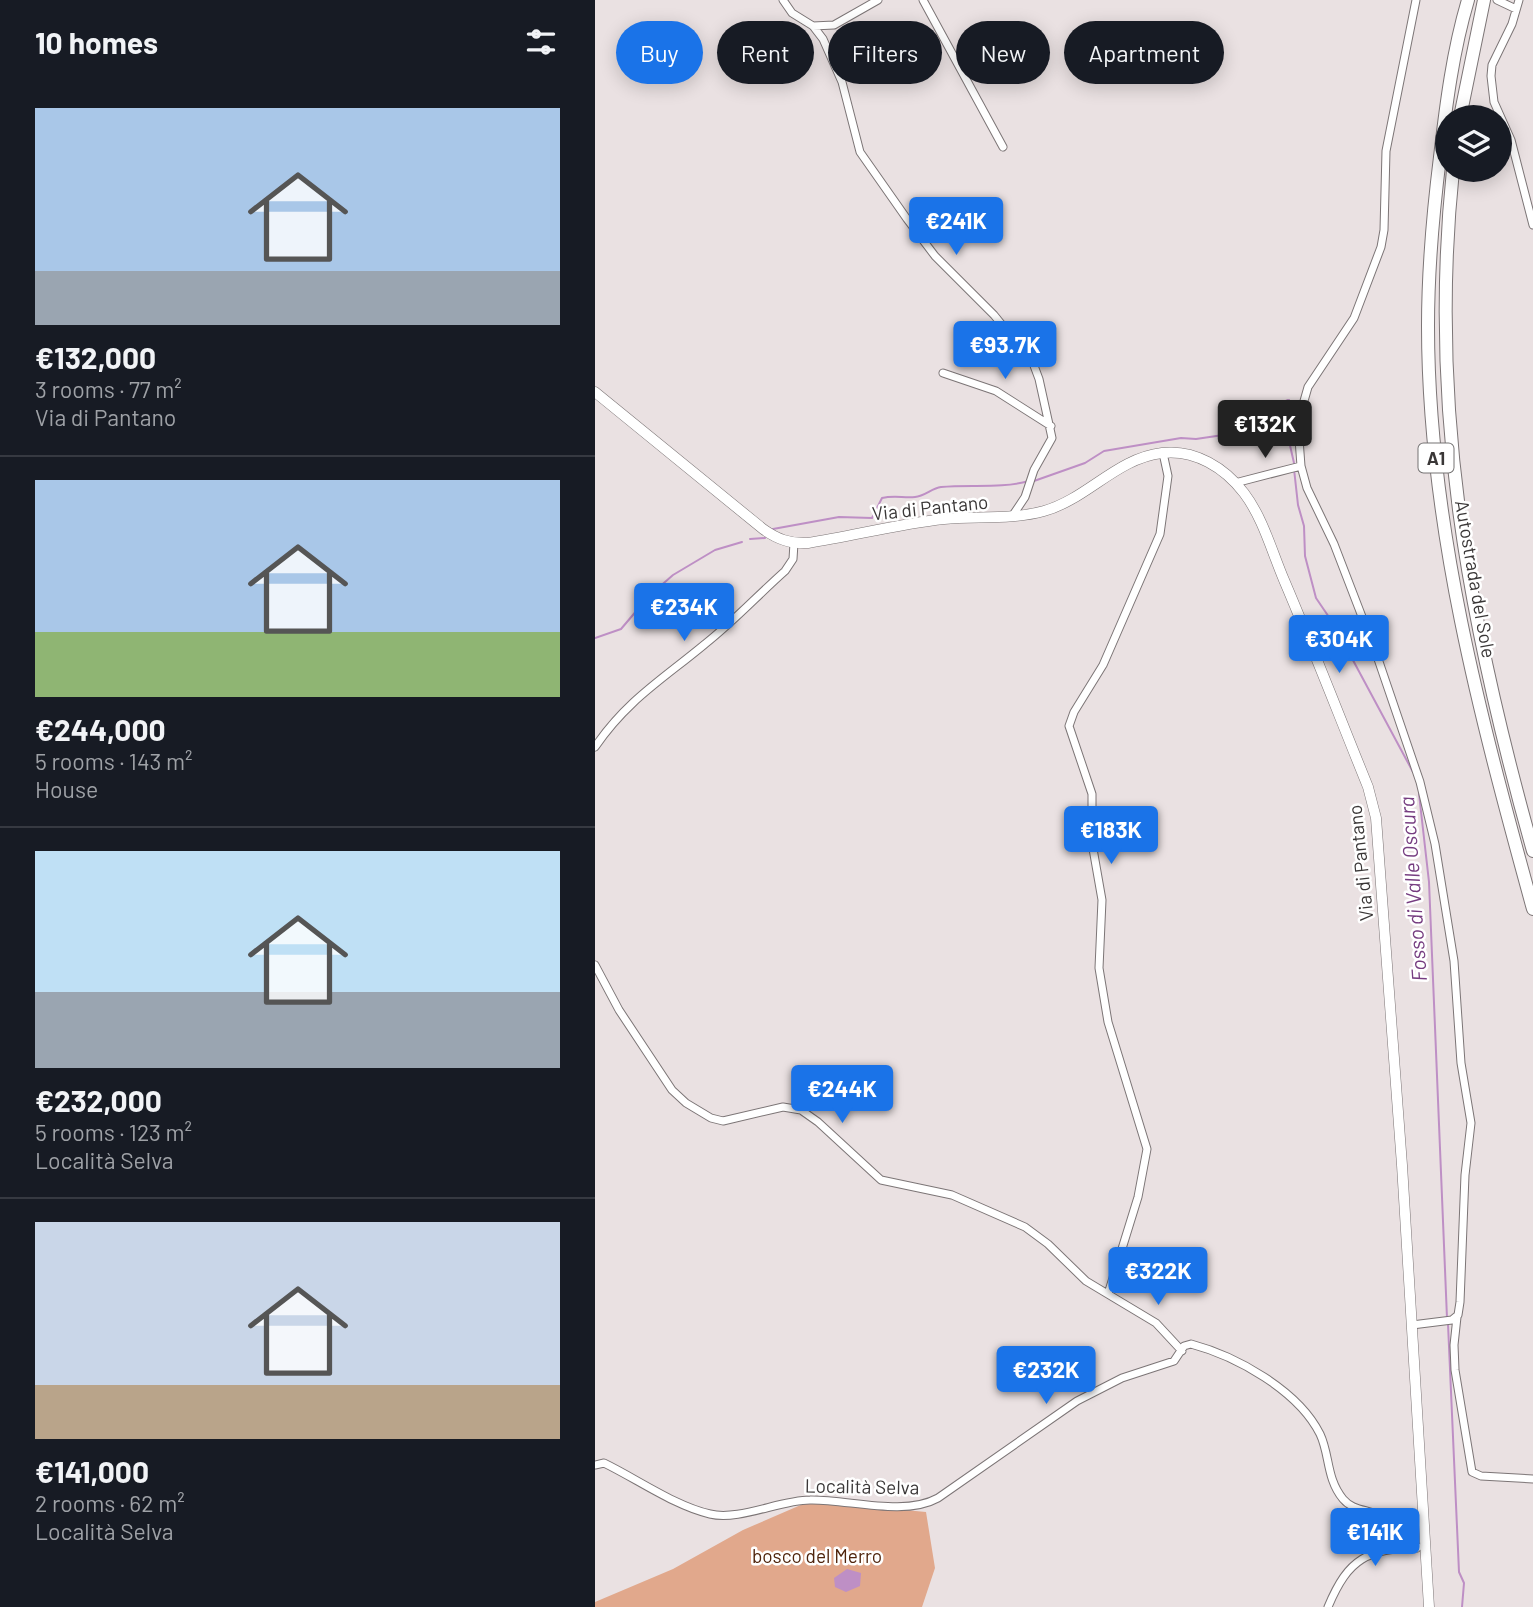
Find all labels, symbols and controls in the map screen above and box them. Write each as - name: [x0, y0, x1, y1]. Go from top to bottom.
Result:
- chip: Buy: [616, 21, 703, 84]
- chip: Rent: [717, 21, 814, 84]
- chip: Filters: [828, 21, 942, 84]
- chip: New: [956, 21, 1050, 84]
- chip: Apartment: [1064, 21, 1224, 84]
- icon: filters: [522, 23, 560, 61]
- text: 10 homes: [35, 24, 158, 60]
- map controls: [1435, 105, 1512, 182]
- button: layers: [1435, 105, 1512, 182]
- icon: home: [235, 154, 361, 280]
- pin: €241K: [907, 198, 1005, 257]
- text: €241K: [925, 206, 987, 234]
- pin: €93.7K: [948, 322, 1062, 381]
- text: €93.7K: [969, 330, 1041, 358]
- text: €132,000: [35, 339, 156, 375]
- text: 3 rooms · 77 m²: [35, 375, 182, 403]
- pin: €132K: [1216, 400, 1314, 460]
- text: Via di Pantano: [35, 403, 176, 431]
- text: €132K: [1234, 409, 1296, 437]
- road number: A1: [1419, 444, 1453, 472]
- street label: Via di Pantano: [871, 489, 989, 525]
- street label: Autostrada del Sole: [1451, 498, 1501, 660]
- icon: home: [235, 526, 361, 652]
- pin: €234K: [635, 584, 733, 643]
- text: €234K: [650, 592, 718, 620]
- pin: €304K: [1290, 616, 1388, 675]
- text: €304K: [1305, 624, 1373, 652]
- text: €244,000: [35, 711, 166, 747]
- text: 5 rooms · 143 m²: [35, 747, 193, 775]
- text: House: [35, 775, 98, 803]
- water label: Fosso di Valle Oscura: [1393, 796, 1431, 982]
- street label: Via di Pantano: [1342, 804, 1378, 922]
- pin: €183K: [1062, 806, 1160, 866]
- text: €183K: [1080, 815, 1142, 843]
- icon: home: [235, 897, 361, 1023]
- pin: €244K: [793, 1066, 891, 1125]
- text: €244K: [807, 1074, 877, 1102]
- text: €232,000: [35, 1082, 162, 1118]
- text: 5 rooms · 123 m²: [35, 1118, 192, 1146]
- text: Località Selva: [35, 1146, 174, 1174]
- pin: €322K: [1109, 1248, 1207, 1307]
- text: €322K: [1124, 1256, 1192, 1284]
- icon: home: [235, 1268, 361, 1394]
- pin: €232K: [997, 1346, 1095, 1406]
- text: €232K: [1013, 1355, 1079, 1383]
- text: €141,000: [35, 1453, 149, 1489]
- street label: Località Selva: [805, 1474, 919, 1498]
- text: 2 rooms · 62 m²: [35, 1489, 185, 1517]
- pin: €141K: [1326, 1508, 1424, 1568]
- text: Località Selva: [35, 1517, 174, 1545]
- text: €141K: [1347, 1517, 1403, 1545]
- park label: bosco del Merro: [752, 1544, 882, 1567]

